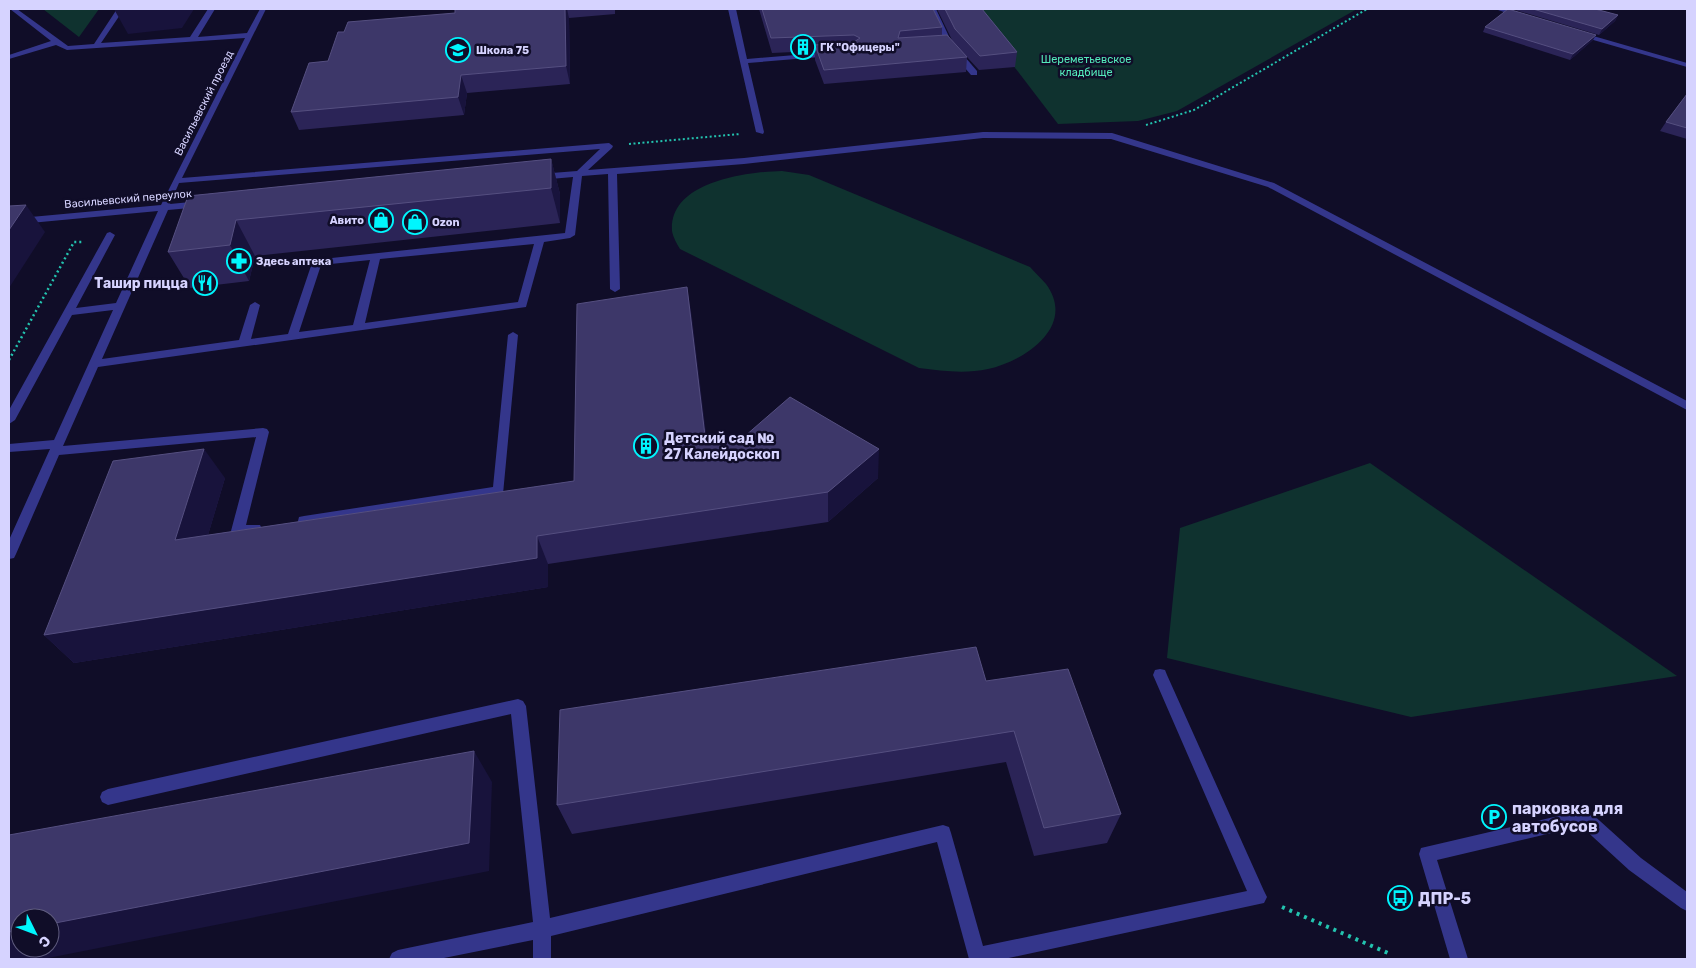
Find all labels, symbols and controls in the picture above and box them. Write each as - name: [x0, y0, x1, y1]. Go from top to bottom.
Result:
- building icon: ГК "Офицеры": [790, 34, 816, 60]
- school or university icon: Школа 75: [445, 37, 471, 63]
- place label: ГК "Офицеры": [820, 41, 900, 54]
- place label: Школа 75: [476, 44, 529, 57]
- street label: Васильевский проезд: [172, 48, 236, 158]
- park label: Шереметьевское кладбище: [1041, 53, 1131, 79]
- street label: Васильевский переулок: [64, 187, 192, 211]
- shop icon: Авито: [368, 207, 394, 233]
- shop icon: Ozon: [402, 209, 428, 235]
- place label: Авито: [330, 214, 364, 227]
- place label: Ozon: [432, 216, 460, 229]
- pharmacy icon: Здесь аптека: [226, 248, 252, 274]
- place label: Здесь аптека: [256, 255, 331, 268]
- restaurant icon: Ташир пицца: [192, 270, 218, 296]
- place label: Ташир пицца: [94, 275, 188, 292]
- place label: Детский сад № 27 Калейдоскоп: [664, 430, 780, 463]
- building icon: Детский сад № 27 Калейдоскоп: [633, 433, 659, 459]
- place label: парковка для автобусов: [1512, 799, 1623, 836]
- parking icon: парковка для автобусов: [1481, 804, 1507, 830]
- bus stop icon: ДПР-5: [1387, 885, 1413, 911]
- place label: ДПР-5: [1418, 889, 1471, 908]
- north arrow: [10, 908, 60, 958]
- text: С: [35, 932, 54, 951]

